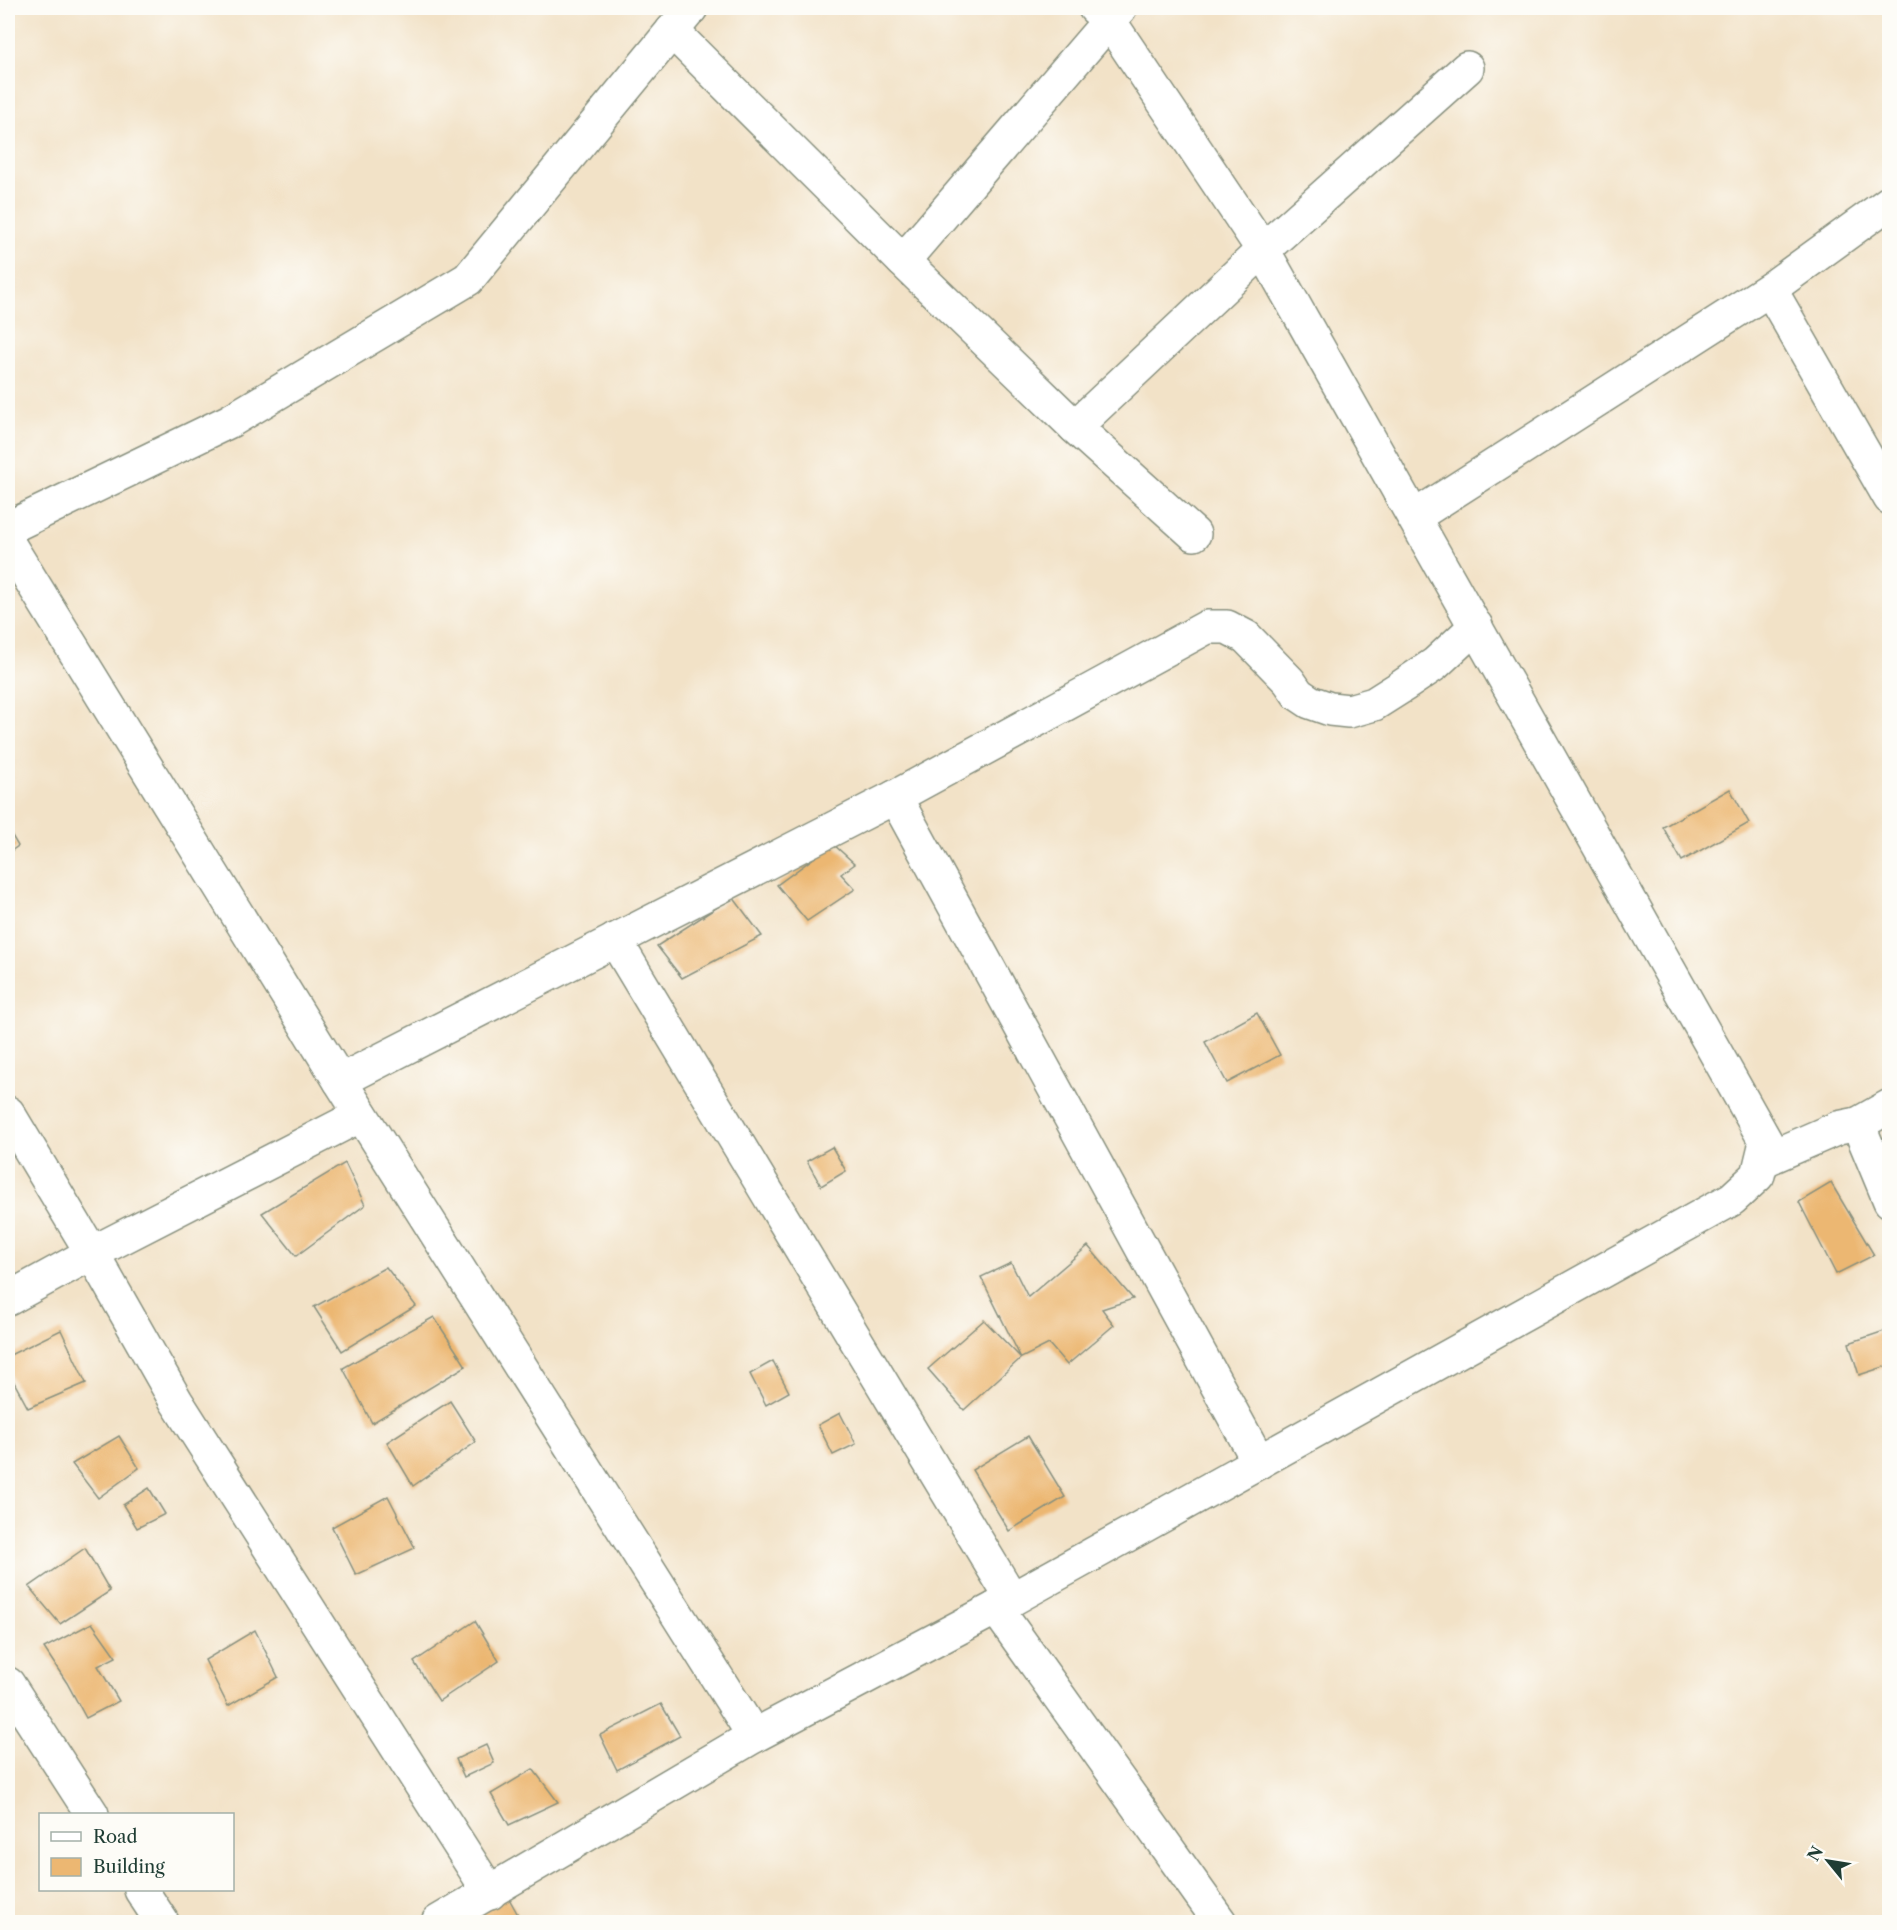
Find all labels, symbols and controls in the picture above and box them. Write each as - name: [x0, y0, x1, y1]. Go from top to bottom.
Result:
- legend: [39, 1813, 234, 1891]
- text: Road: [93, 1826, 138, 1848]
- north arrow: [1798, 1831, 1858, 1891]
- text: N: [1803, 1842, 1827, 1865]
- text: Building: [93, 1856, 165, 1878]

